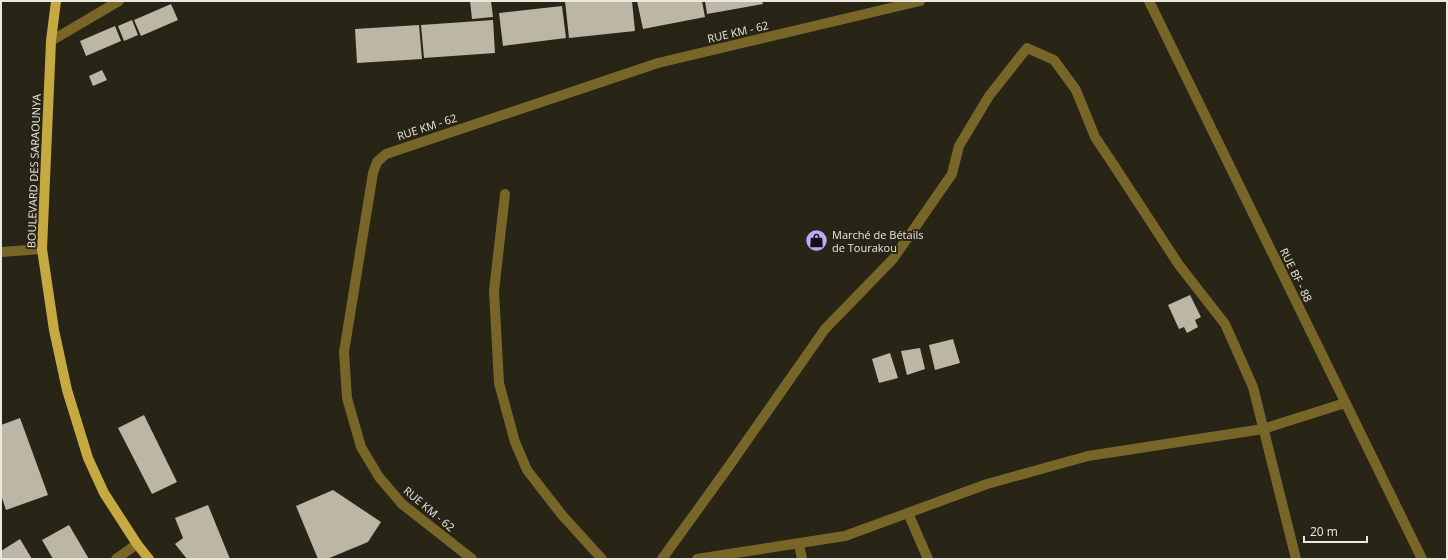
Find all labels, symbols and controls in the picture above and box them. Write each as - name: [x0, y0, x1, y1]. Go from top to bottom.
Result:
- street label: RUE KM - 62: [706, 17, 770, 46]
- street label: BOULEVARD DES SARAOUNYA: [23, 94, 44, 248]
- street label: RUE KM - 62: [395, 110, 459, 143]
- place label: Marché de Bétails de Tourakou: [832, 227, 923, 255]
- shop icon: Marché de Bétails de Tourakou: [803, 228, 829, 254]
- street label: RUE BF - 88: [1277, 245, 1316, 304]
- street label: RUE KM - 62: [401, 483, 458, 534]
- scale bar: [1304, 518, 1367, 544]
- text: 20 m: [1310, 523, 1338, 540]

